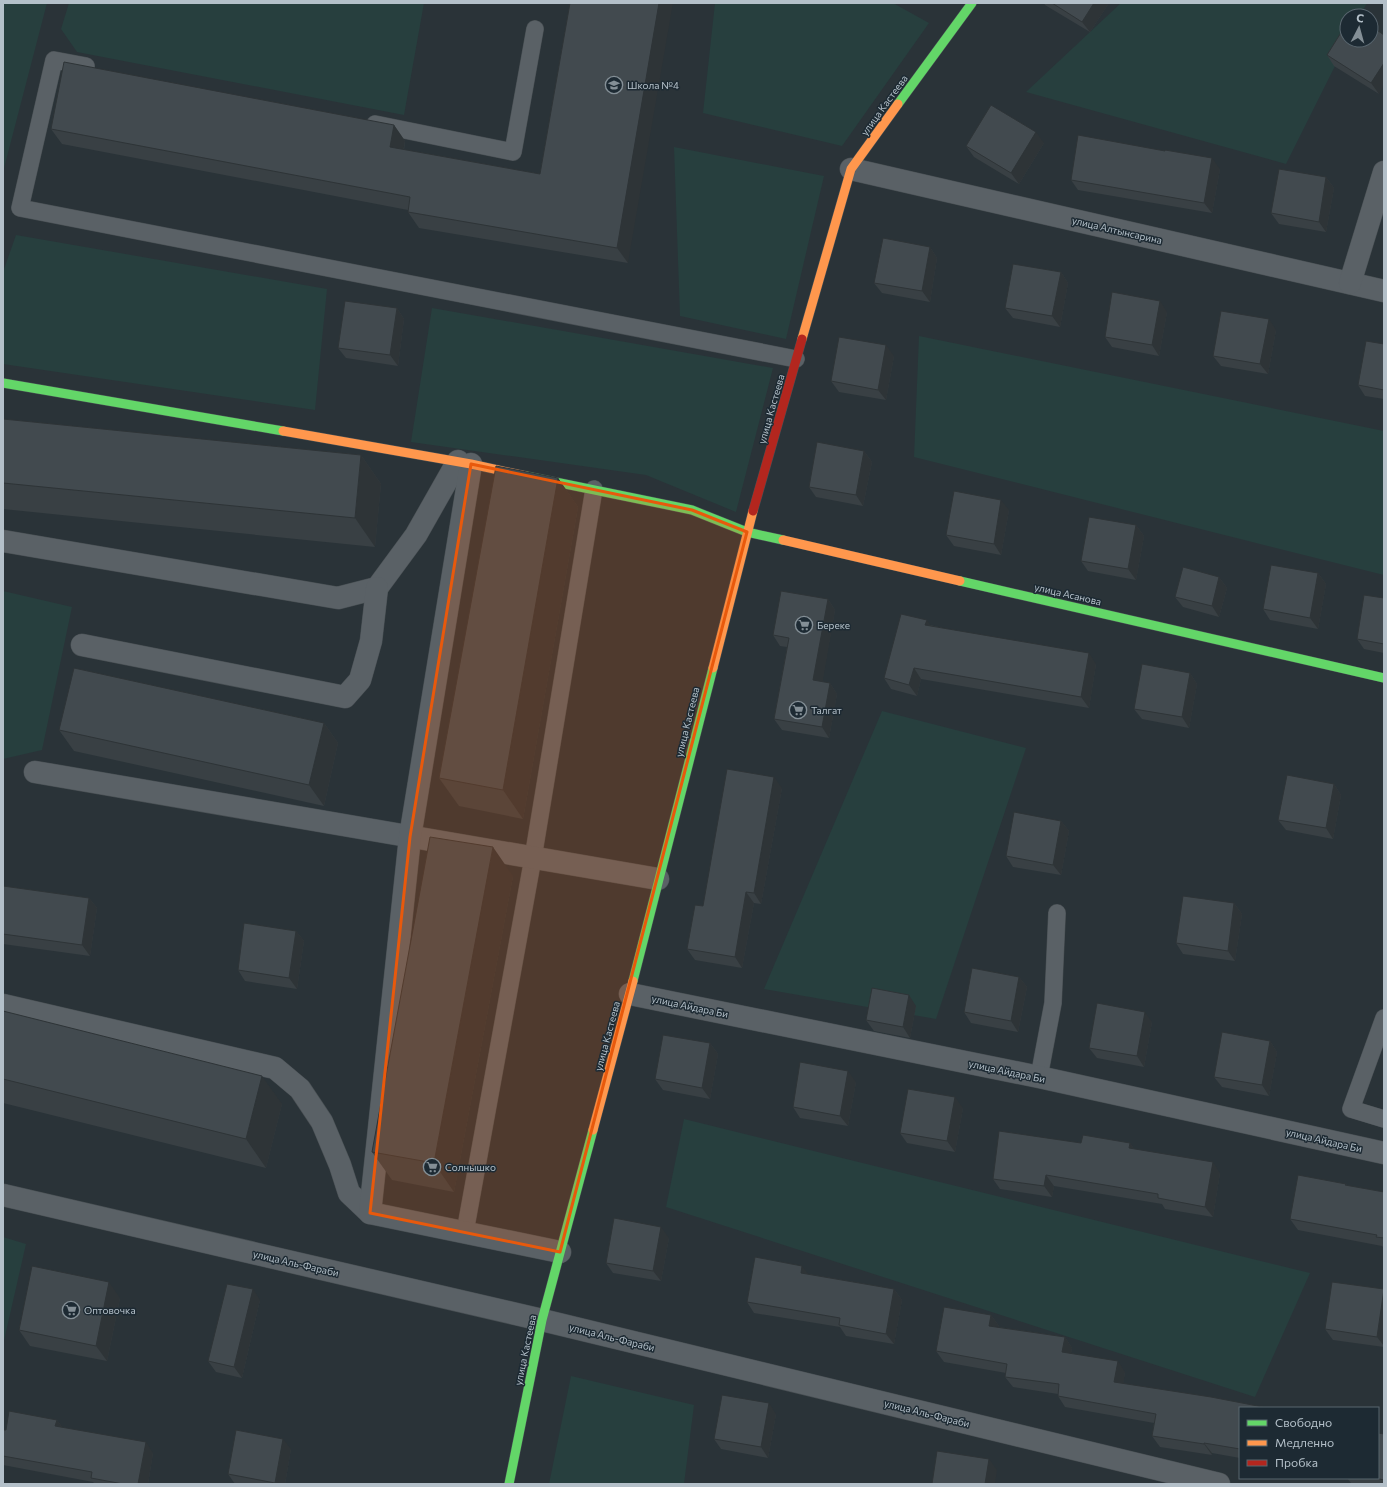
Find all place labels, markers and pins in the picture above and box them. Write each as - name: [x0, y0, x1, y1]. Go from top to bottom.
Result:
- school or university icon: Школа №4: [604, 75, 624, 95]
- place label: Школа №4: [627, 79, 679, 91]
- supermarket icon: Береке: [794, 615, 814, 635]
- place label: Береке: [817, 619, 850, 631]
- supermarket icon: Талгат: [788, 700, 808, 720]
- place label: Талгат: [811, 704, 842, 716]
- supermarket icon: Солнышко: [422, 1157, 442, 1177]
- place label: Солнышко: [445, 1161, 496, 1173]
- supermarket icon: Оптовочка: [61, 1300, 81, 1320]
- place label: Оптовочка: [84, 1304, 136, 1316]

